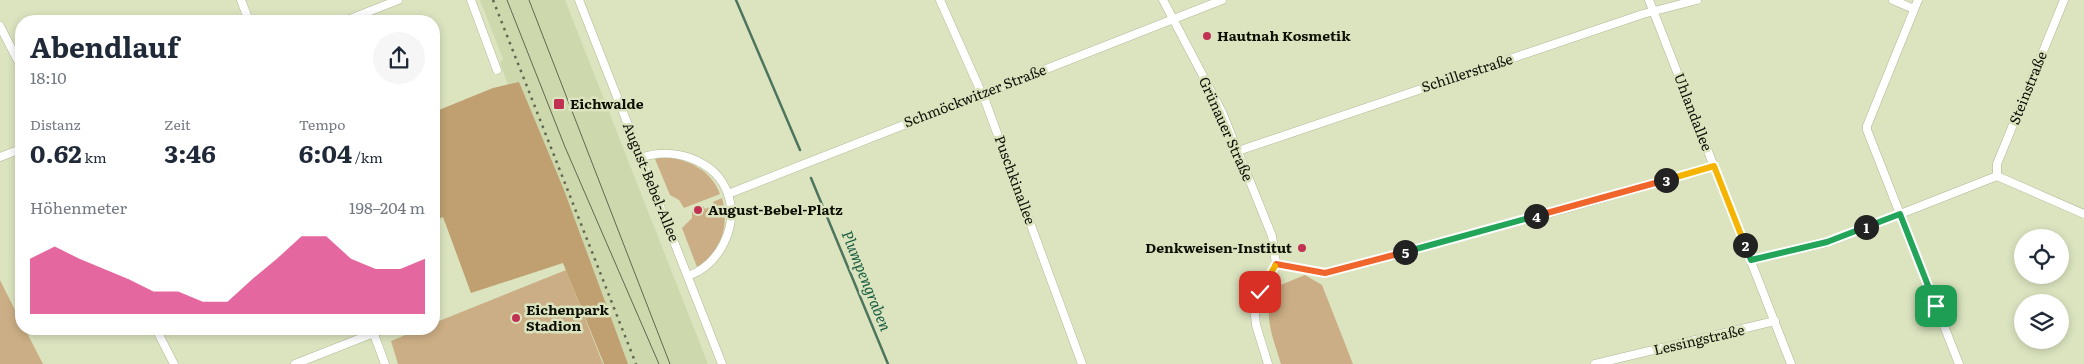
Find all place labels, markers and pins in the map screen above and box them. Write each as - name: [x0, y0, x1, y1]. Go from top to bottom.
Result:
- place label: Hautnah Kosmetik: [1217, 25, 1351, 45]
- marker: Hautnah Kosmetik: [1201, 30, 1213, 42]
- place label: Eichwalde: [570, 93, 644, 113]
- marker: Eichwalde: [552, 97, 566, 111]
- pin: 3: [1654, 168, 1678, 192]
- place label: August-Bebel-Platz: [708, 199, 843, 219]
- marker: August-Bebel-Platz: [692, 204, 704, 216]
- pin: 4: [1524, 204, 1548, 228]
- pin: 1: [1854, 214, 1878, 240]
- pin: 2: [1732, 232, 1758, 258]
- place label: Denkweisen-Institut: [1145, 237, 1293, 257]
- pin: 5: [1392, 240, 1418, 264]
- marker: Denkweisen-Institut: [1296, 242, 1308, 254]
- pin: [1239, 271, 1281, 313]
- pin: [1915, 285, 1957, 327]
- place label: Eichenpark Stadion: [526, 299, 609, 335]
- marker: Eichenpark Stadion: [510, 312, 522, 324]

